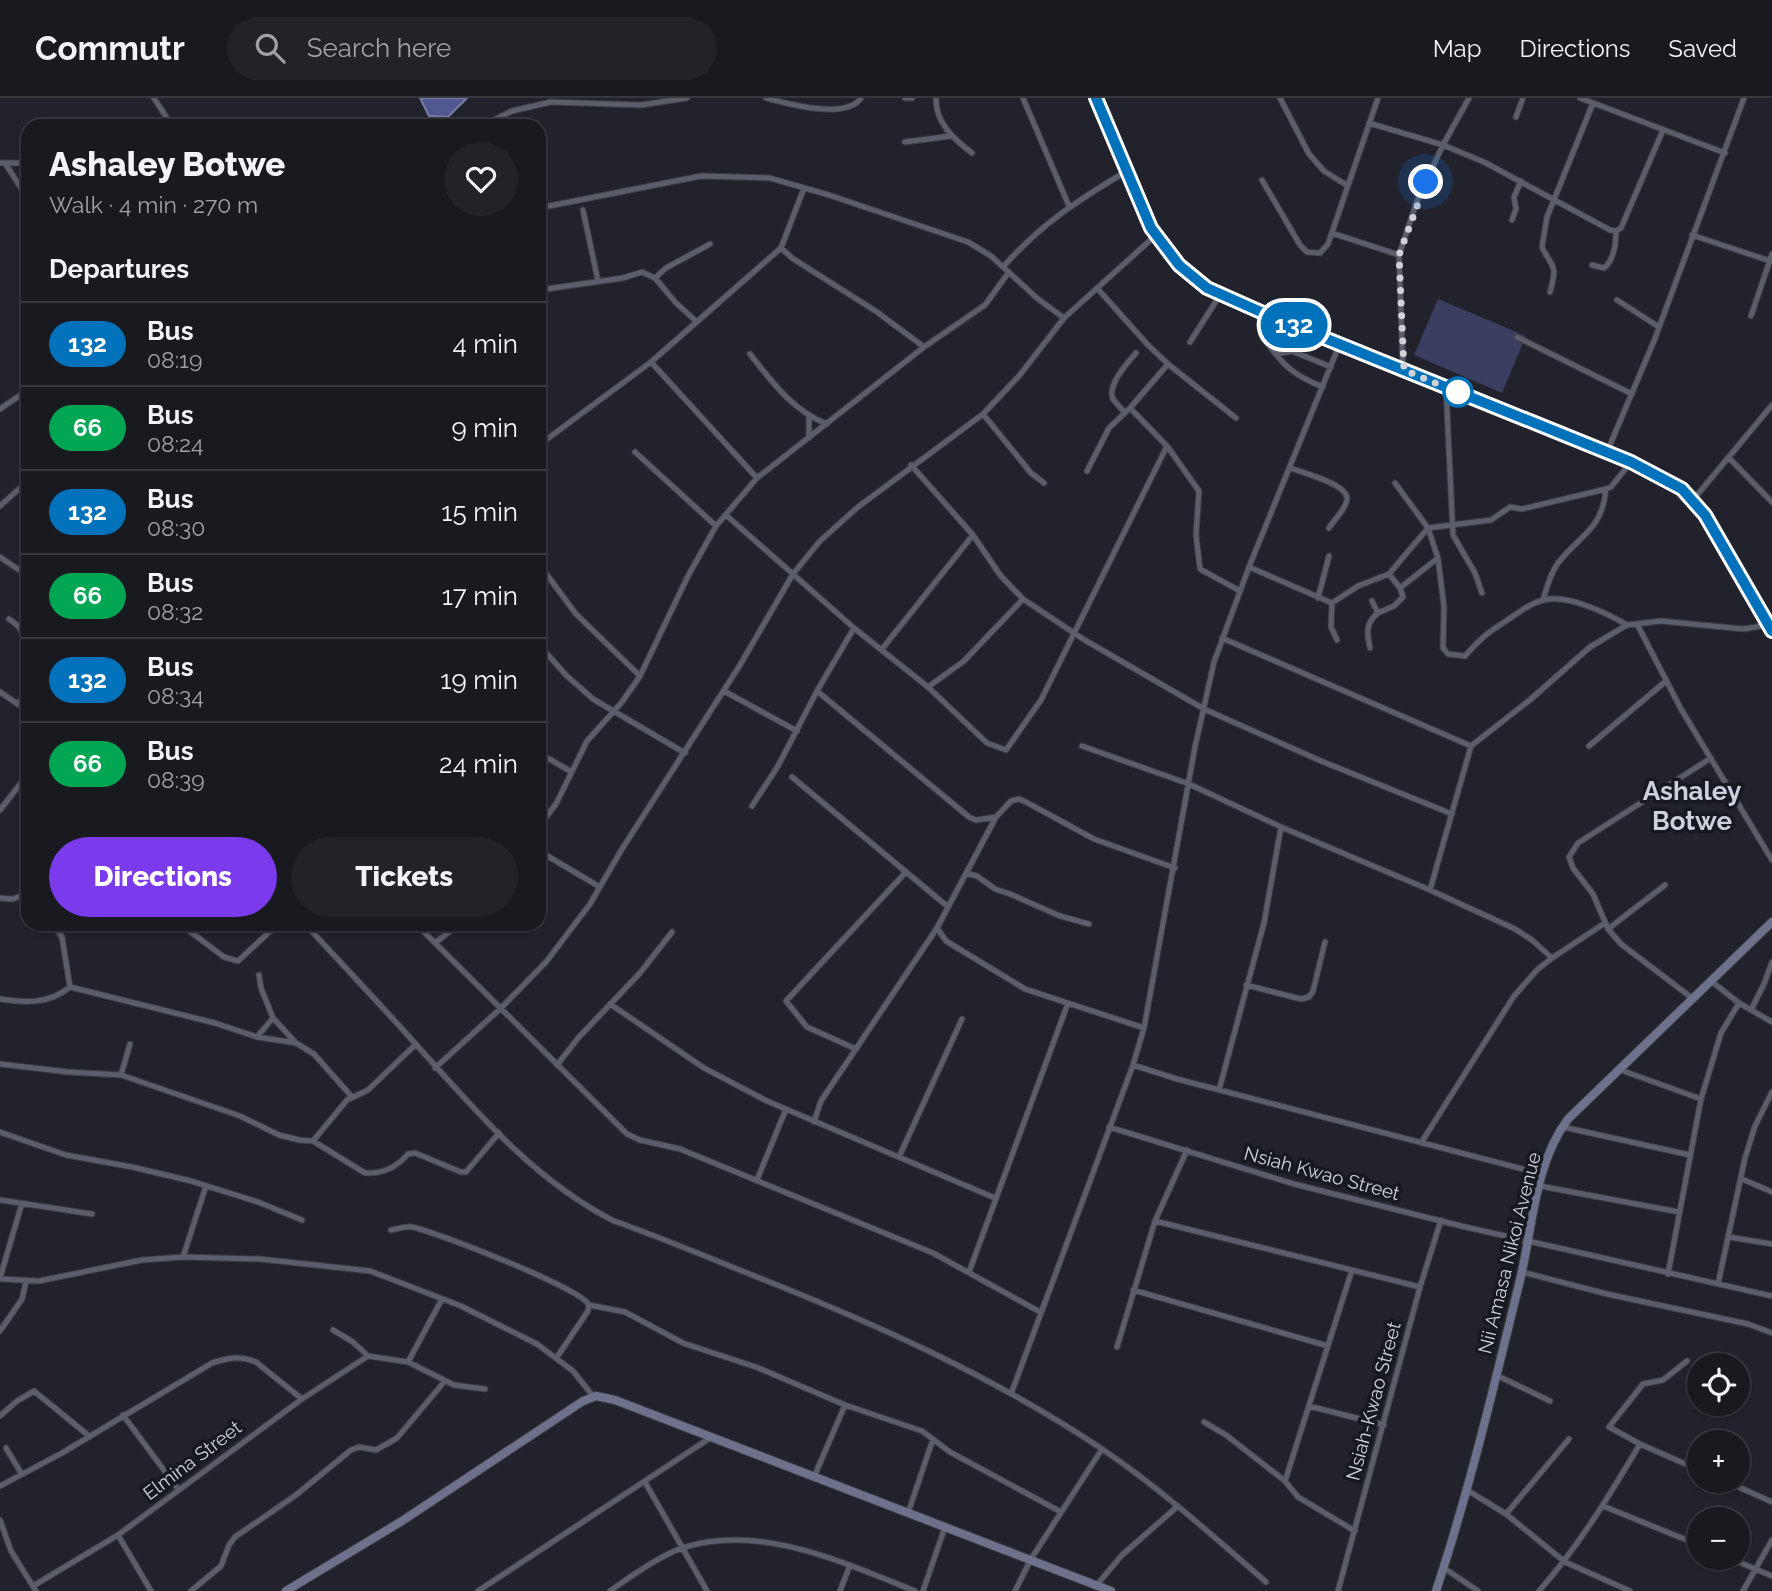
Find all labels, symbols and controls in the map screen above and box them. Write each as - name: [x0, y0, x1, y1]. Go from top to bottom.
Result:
- search box: [227, 17, 717, 80]
- text: Commutr: [35, 29, 185, 68]
- icon: search: [251, 29, 289, 67]
- text: Search here: [307, 33, 451, 63]
- text: Map: [1433, 34, 1482, 63]
- text: Directions: [1520, 34, 1630, 63]
- text: Saved: [1668, 34, 1737, 63]
- button: heart: [444, 142, 518, 216]
- text: Ashaley Botwe: [49, 145, 285, 184]
- your location: [1408, 164, 1443, 199]
- text: Walk · 4 min · 270 m: [49, 191, 258, 218]
- text: Departures: [49, 254, 189, 284]
- line badge: 132: [1254, 302, 1334, 348]
- text: 132: [1275, 310, 1313, 339]
- text: Bus: [147, 316, 194, 346]
- text: 132: [68, 329, 107, 358]
- text: 4 min: [452, 329, 518, 359]
- text: 08:19: [147, 346, 202, 373]
- unlabelled marker: [1443, 377, 1473, 407]
- text: Bus: [147, 400, 194, 430]
- text: 66: [73, 413, 102, 442]
- text: 9 min: [451, 413, 518, 443]
- text: 08:24: [147, 430, 204, 457]
- text: Bus: [147, 484, 194, 514]
- text: 132: [68, 497, 107, 526]
- text: 15 min: [441, 497, 518, 527]
- text: 08:30: [147, 514, 205, 541]
- text: Bus: [147, 568, 194, 598]
- text: 66: [73, 581, 102, 610]
- text: 17 min: [442, 581, 518, 611]
- text: 08:32: [147, 598, 203, 625]
- text: Bus: [147, 652, 194, 682]
- text: 132: [68, 665, 107, 694]
- text: 19 min: [440, 665, 518, 695]
- text: 08:34: [147, 682, 204, 709]
- text: Bus: [147, 736, 194, 766]
- text: 66: [73, 749, 102, 778]
- text: 24 min: [439, 749, 518, 779]
- text: 08:39: [147, 766, 205, 793]
- district label: Ashaley Botwe: [1643, 776, 1741, 836]
- button: Directions: [49, 837, 277, 917]
- button: Tickets: [291, 837, 518, 917]
- street label: Nsiah Kwao Street: [1242, 1142, 1403, 1205]
- street label: Nii Amasa Nikoi Avenue: [1473, 1150, 1545, 1356]
- street label: Nsiah-Kwao Street: [1341, 1319, 1405, 1483]
- map controls: [1687, 1353, 1750, 1570]
- button: locate: [1687, 1353, 1750, 1416]
- street label: Elmina Street: [139, 1416, 246, 1504]
- button: +: [1687, 1430, 1750, 1493]
- button: −: [1687, 1507, 1750, 1570]

